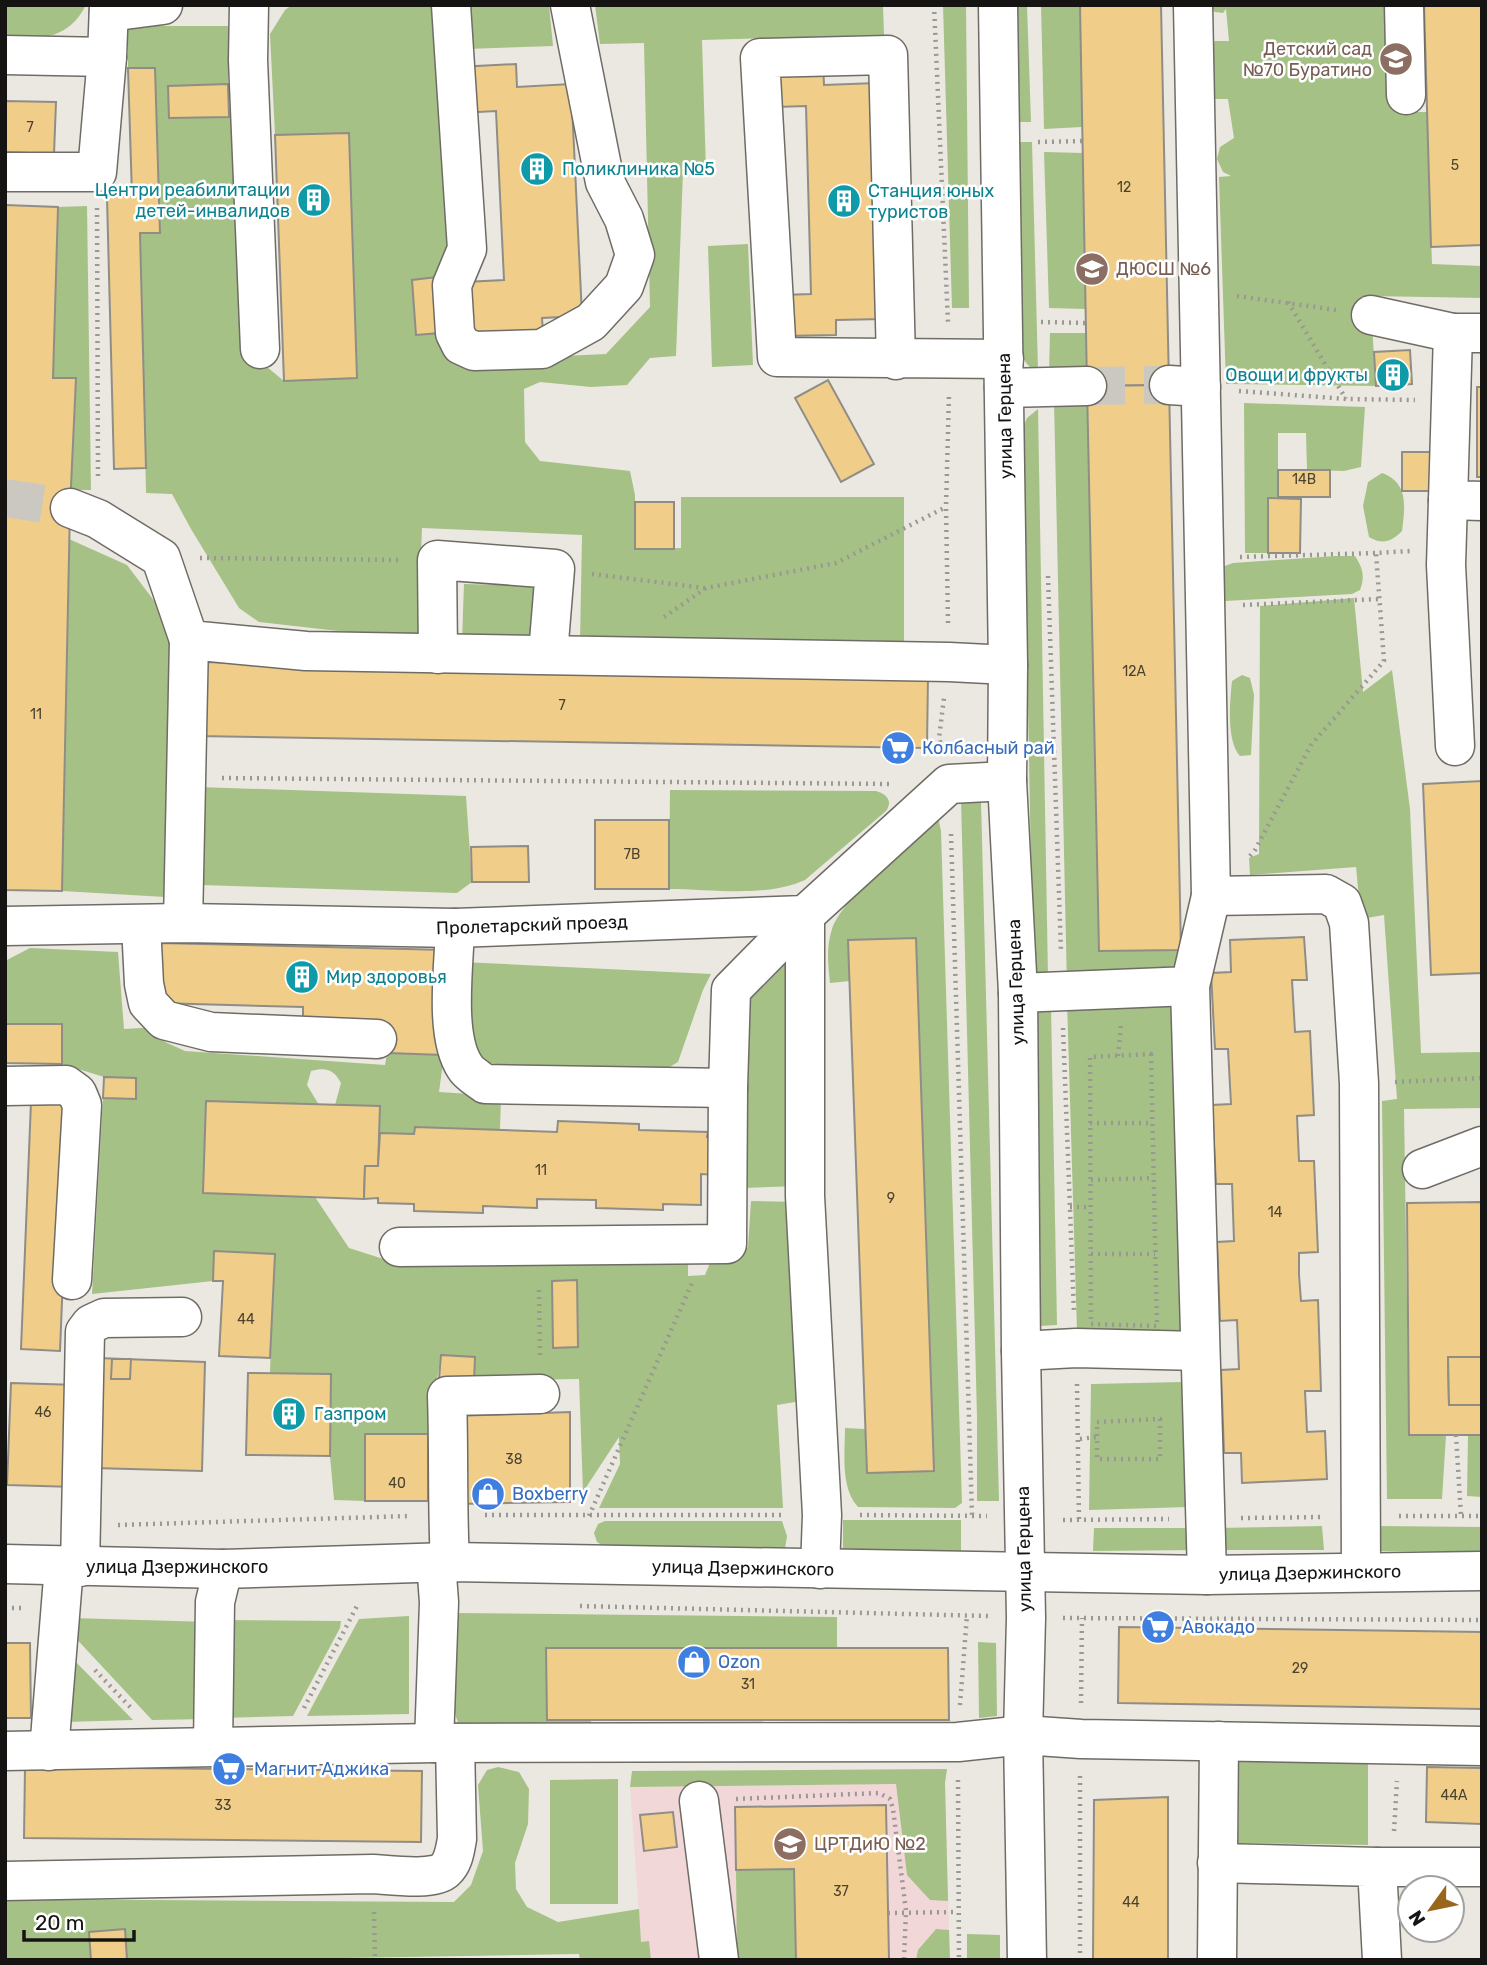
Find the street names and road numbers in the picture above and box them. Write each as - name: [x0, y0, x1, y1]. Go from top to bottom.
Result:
- street label: улица Герцена: [993, 353, 1017, 479]
- street label: Пролетарский проезд: [436, 911, 628, 939]
- street label: улица Герцена: [1003, 919, 1029, 1045]
- street label: улица Герцена: [1012, 1486, 1036, 1612]
- street label: улица Дзержинского: [652, 1555, 834, 1581]
- street label: улица Дзержинского: [86, 1556, 268, 1578]
- street label: улица Дзержинского: [1219, 1560, 1401, 1586]

